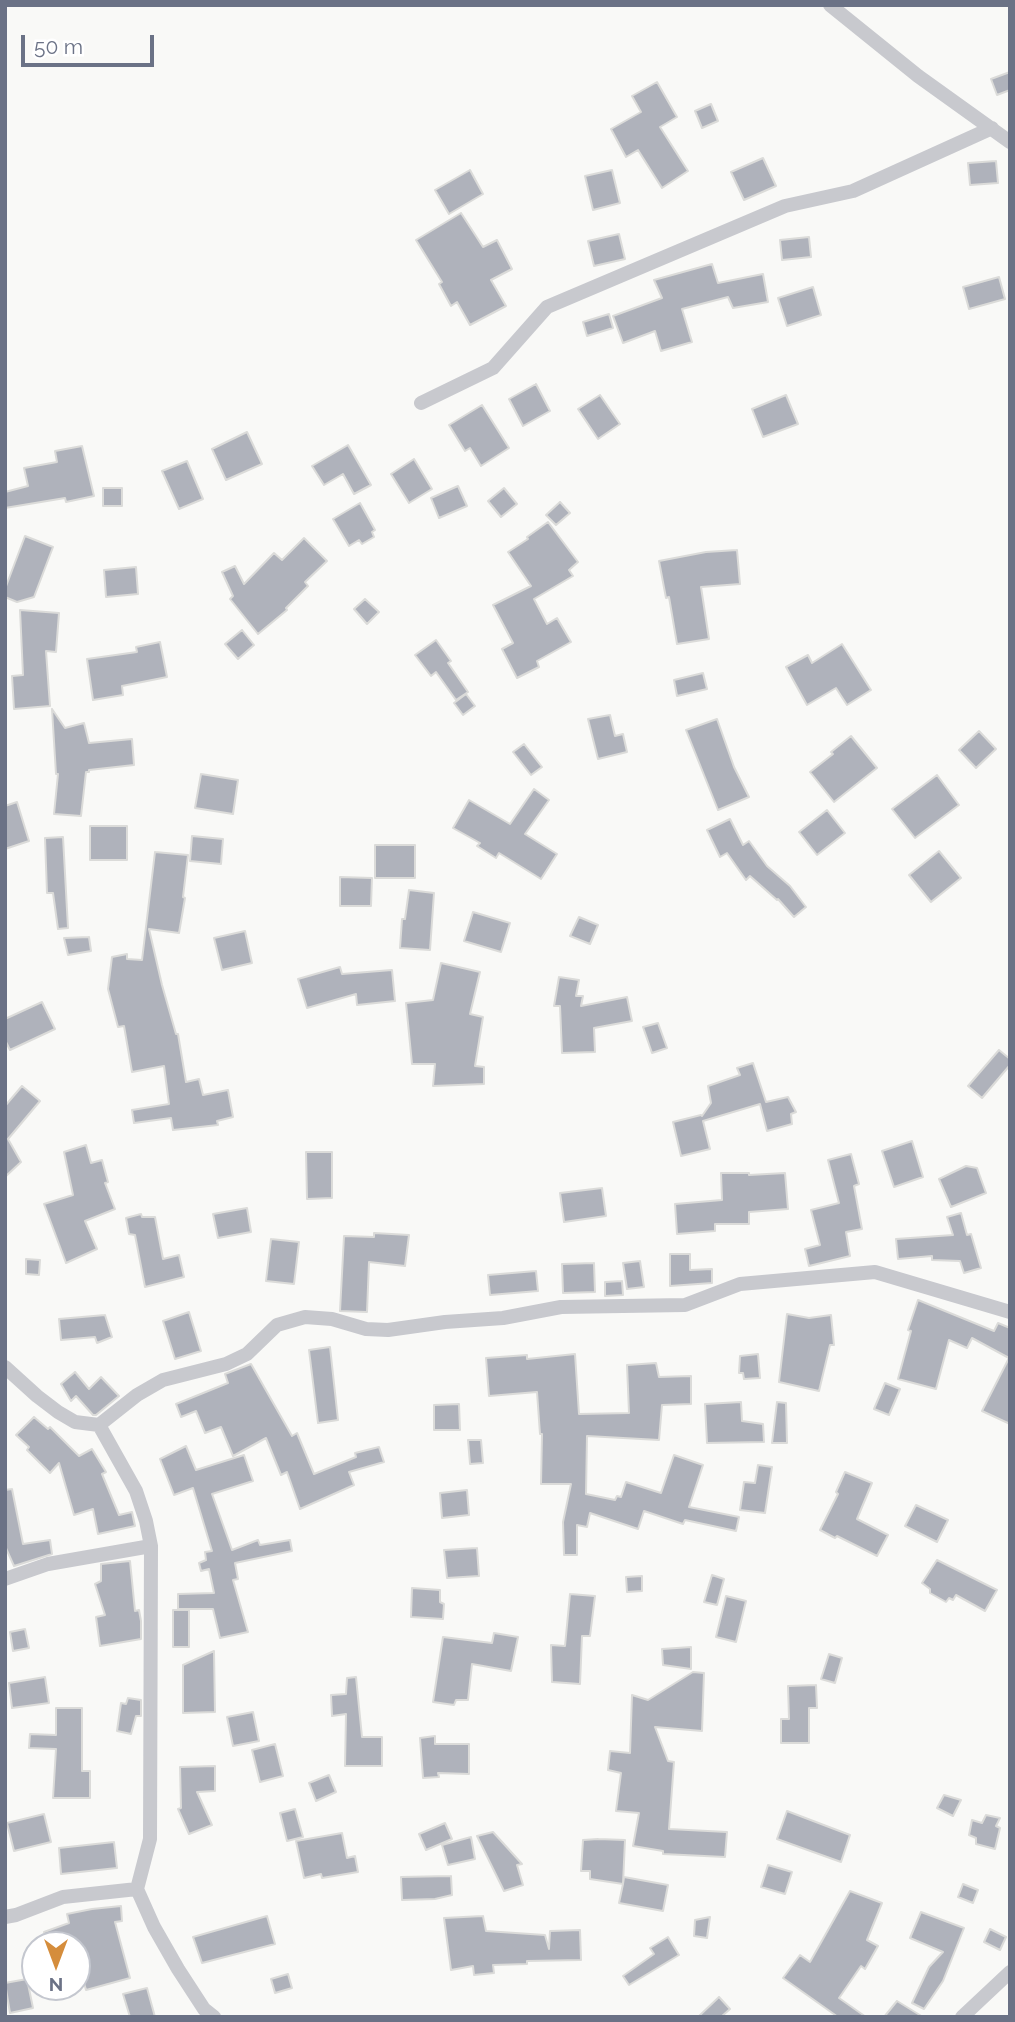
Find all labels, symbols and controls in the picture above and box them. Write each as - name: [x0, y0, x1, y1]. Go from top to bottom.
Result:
- scale bar: [24, 21, 158, 65]
- text: 50 m: [34, 34, 83, 59]
- north arrow: [21, 1931, 91, 2001]
- text: N: [49, 1974, 63, 1996]

